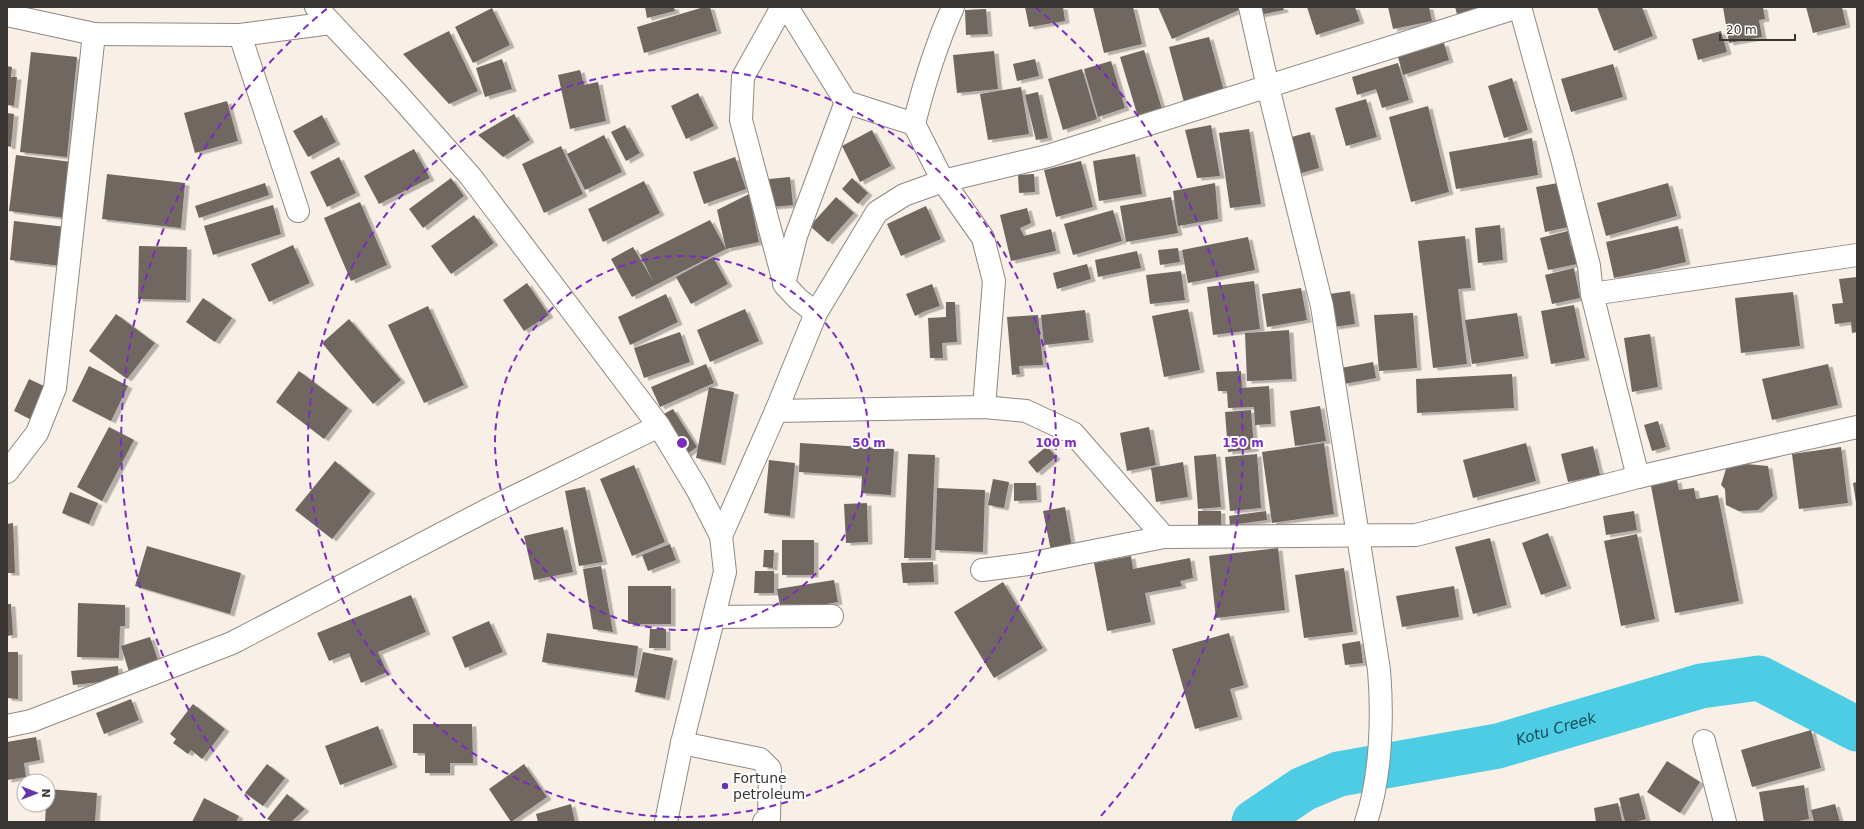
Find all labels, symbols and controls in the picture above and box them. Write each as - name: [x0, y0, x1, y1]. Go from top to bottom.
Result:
- scale bar: [1720, 16, 1795, 42]
- text: 20 m: [1726, 23, 1757, 37]
- centre of rings: [675, 436, 689, 450]
- text: 50 m: [852, 436, 886, 450]
- text: 100 m: [1035, 436, 1077, 450]
- text: 150 m: [1222, 436, 1264, 450]
- water label: Kotu Creek: [1514, 708, 1599, 749]
- place label: Fortune petroleum: [733, 770, 805, 802]
- north arrow: [16, 773, 56, 813]
- marker: Fortune petroleum: [720, 781, 730, 791]
- text: N: [39, 788, 52, 798]

